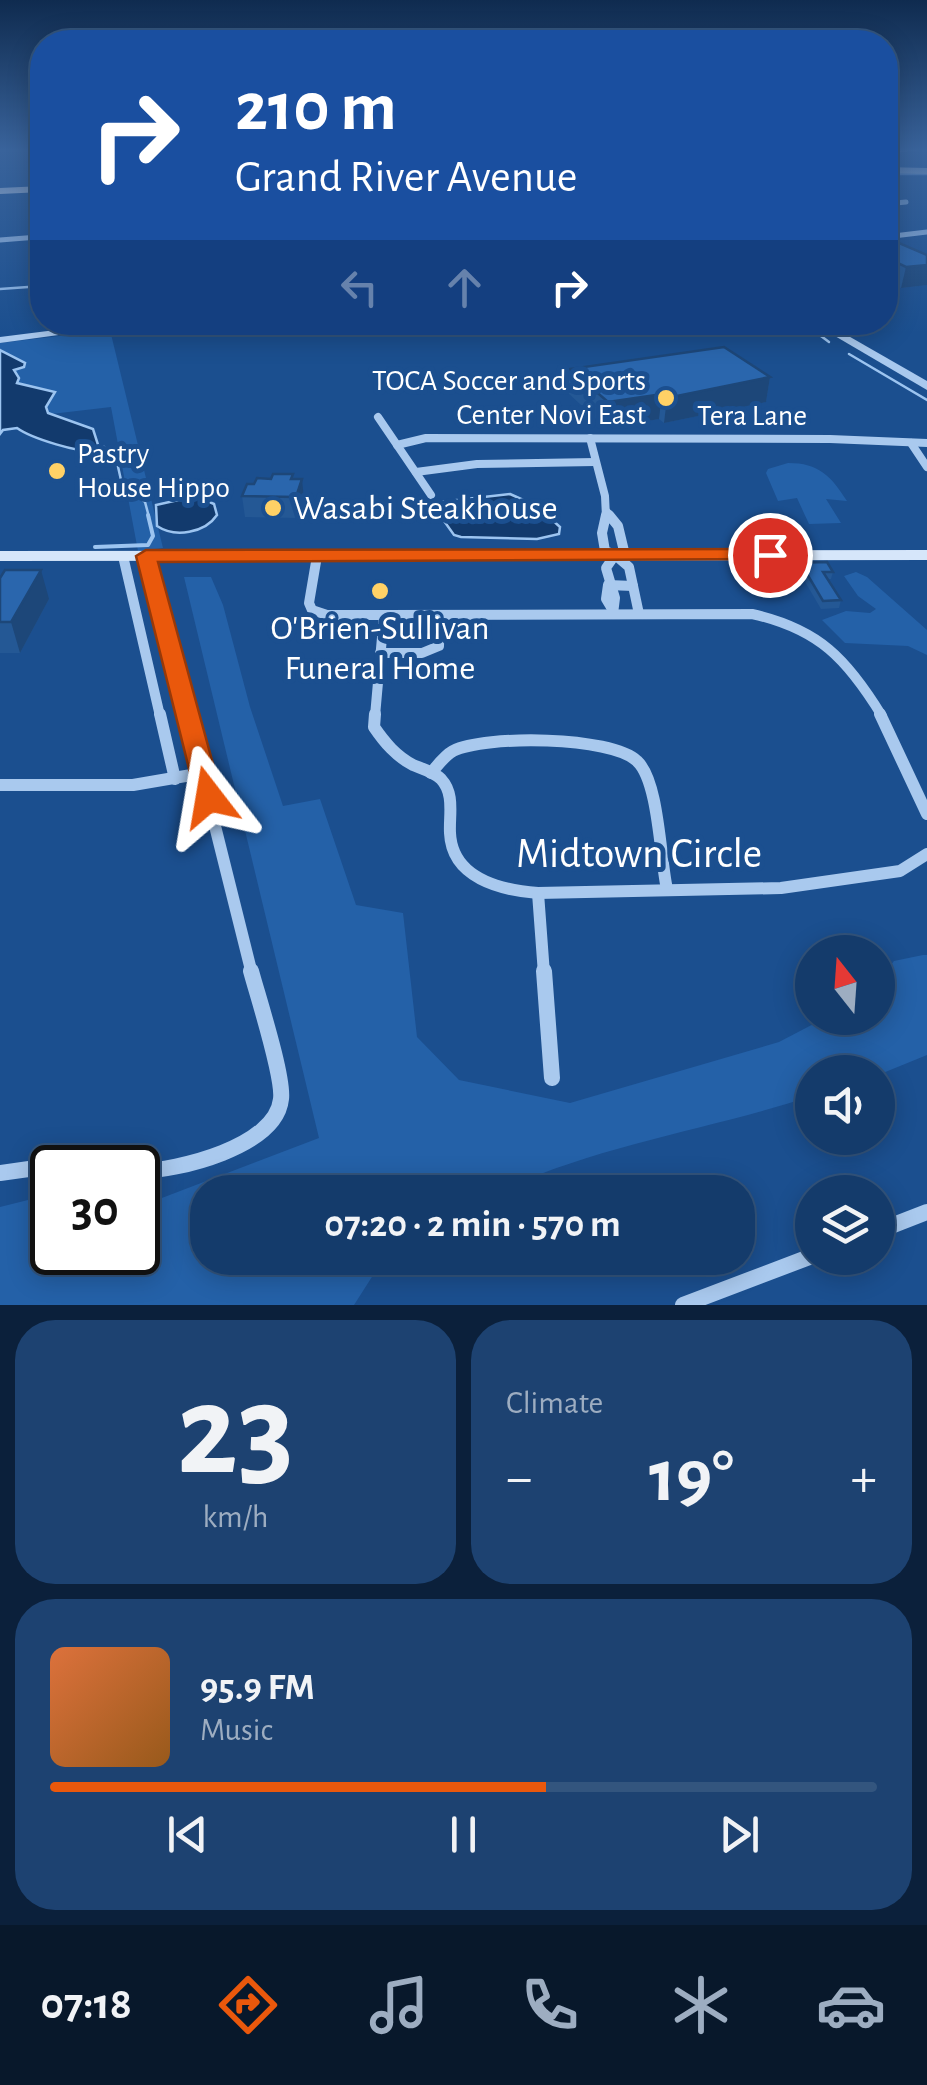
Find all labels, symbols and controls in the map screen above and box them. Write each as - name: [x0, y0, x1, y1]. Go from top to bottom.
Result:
- icon: right: [70, 70, 200, 200]
- text: 210 m: [235, 73, 397, 143]
- text: Grand River Avenue: [235, 155, 578, 200]
- icon: left: [332, 260, 387, 315]
- icon: ahead: [437, 260, 492, 315]
- icon: right: [542, 260, 597, 315]
- place label: TOCA Soccer and Sports Center Novi East: [372, 366, 646, 430]
- marker: TOCA Soccer and Sports Center Novi East: [655, 387, 677, 409]
- street label: Tera Lane: [697, 401, 807, 431]
- place label: Pastry House Hippo: [77, 439, 230, 503]
- marker: Pastry House Hippo: [46, 460, 68, 482]
- place label: Wasabi Steakhouse: [293, 491, 558, 526]
- marker: Wasabi Steakhouse: [262, 497, 284, 519]
- pin: [728, 513, 813, 598]
- icon: arrive: [743, 528, 798, 583]
- marker: O'Brien-Sullivan Funeral Home: [369, 580, 391, 602]
- place label: O'Brien-Sullivan Funeral Home: [271, 611, 489, 686]
- position arrow: [157, 745, 261, 849]
- street label: Midtown Circle: [516, 833, 762, 875]
- north arrow: [795, 935, 895, 1035]
- map controls: [795, 935, 895, 1275]
- button: sound: [795, 1055, 895, 1155]
- speed limit sign: 30: [30, 1145, 160, 1275]
- button: layers: [795, 1175, 895, 1275]
- text: 07:20 · 2 min · 570 m: [324, 1206, 621, 1244]
- text: 23: [177, 1368, 294, 1498]
- text: Climate: [506, 1387, 603, 1419]
- text: 19°: [649, 1440, 734, 1515]
- text: −: [506, 1451, 532, 1506]
- text: +: [851, 1451, 877, 1506]
- text: km/h: [202, 1501, 269, 1533]
- text: 95.9 FM: [200, 1669, 315, 1707]
- text: Music: [200, 1714, 273, 1746]
- icon: previous: [160, 1807, 215, 1862]
- icon: pause: [436, 1807, 491, 1862]
- icon: next: [712, 1807, 767, 1862]
- icon: directions: [213, 1970, 283, 2040]
- icon: music: [364, 1970, 434, 2040]
- icon: phone: [515, 1970, 585, 2040]
- icon: climate: [666, 1970, 736, 2040]
- icon: car: [816, 1970, 886, 2040]
- text: 07:18: [40, 1982, 132, 2027]

